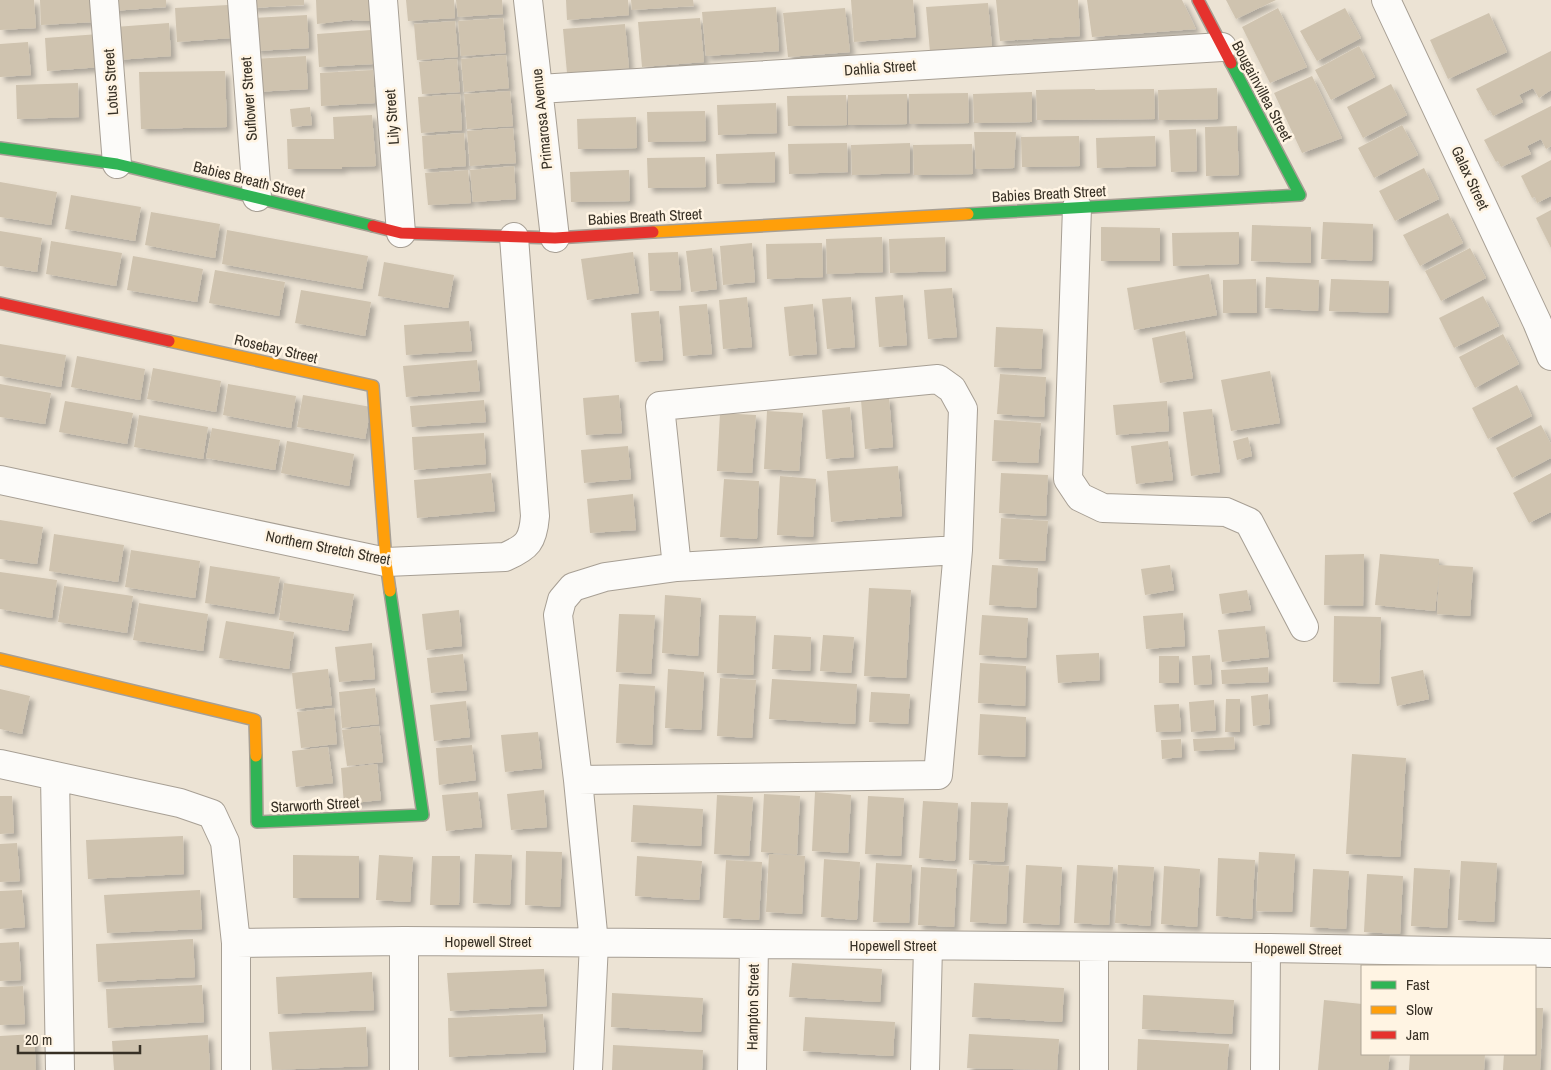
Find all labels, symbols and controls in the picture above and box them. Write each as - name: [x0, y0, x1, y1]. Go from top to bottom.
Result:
- street label: Bougainvillea Street: [1227, 37, 1298, 145]
- street label: Lotus Street: [98, 48, 123, 116]
- street label: Dahlia Street: [843, 54, 917, 80]
- street label: Suflower Street: [235, 56, 262, 142]
- street label: Primarosa Avenue: [526, 68, 557, 170]
- street label: Lily Street: [379, 88, 404, 145]
- street label: Galax Street: [1446, 142, 1495, 214]
- street label: Babies Breath Street: [191, 156, 308, 204]
- street label: Babies Breath Street: [991, 180, 1107, 207]
- street label: Babies Breath Street: [587, 203, 703, 230]
- street label: Rosebay Street: [232, 329, 320, 368]
- street label: Northern Stretch Street: [264, 525, 393, 570]
- street label: Starworth Street: [270, 792, 360, 817]
- street label: Hopewell Street: [445, 931, 532, 952]
- street label: Hopewell Street: [850, 935, 937, 956]
- street label: Hopewell Street: [1254, 937, 1342, 960]
- street label: Hampton Street: [741, 963, 764, 1050]
- legend: [1361, 965, 1536, 1055]
- text: Fast: [1406, 974, 1430, 995]
- text: Slow: [1406, 999, 1433, 1020]
- scale bar: [18, 1022, 140, 1054]
- text: Jam: [1406, 1024, 1429, 1045]
- text: 20 m: [25, 1029, 52, 1050]

